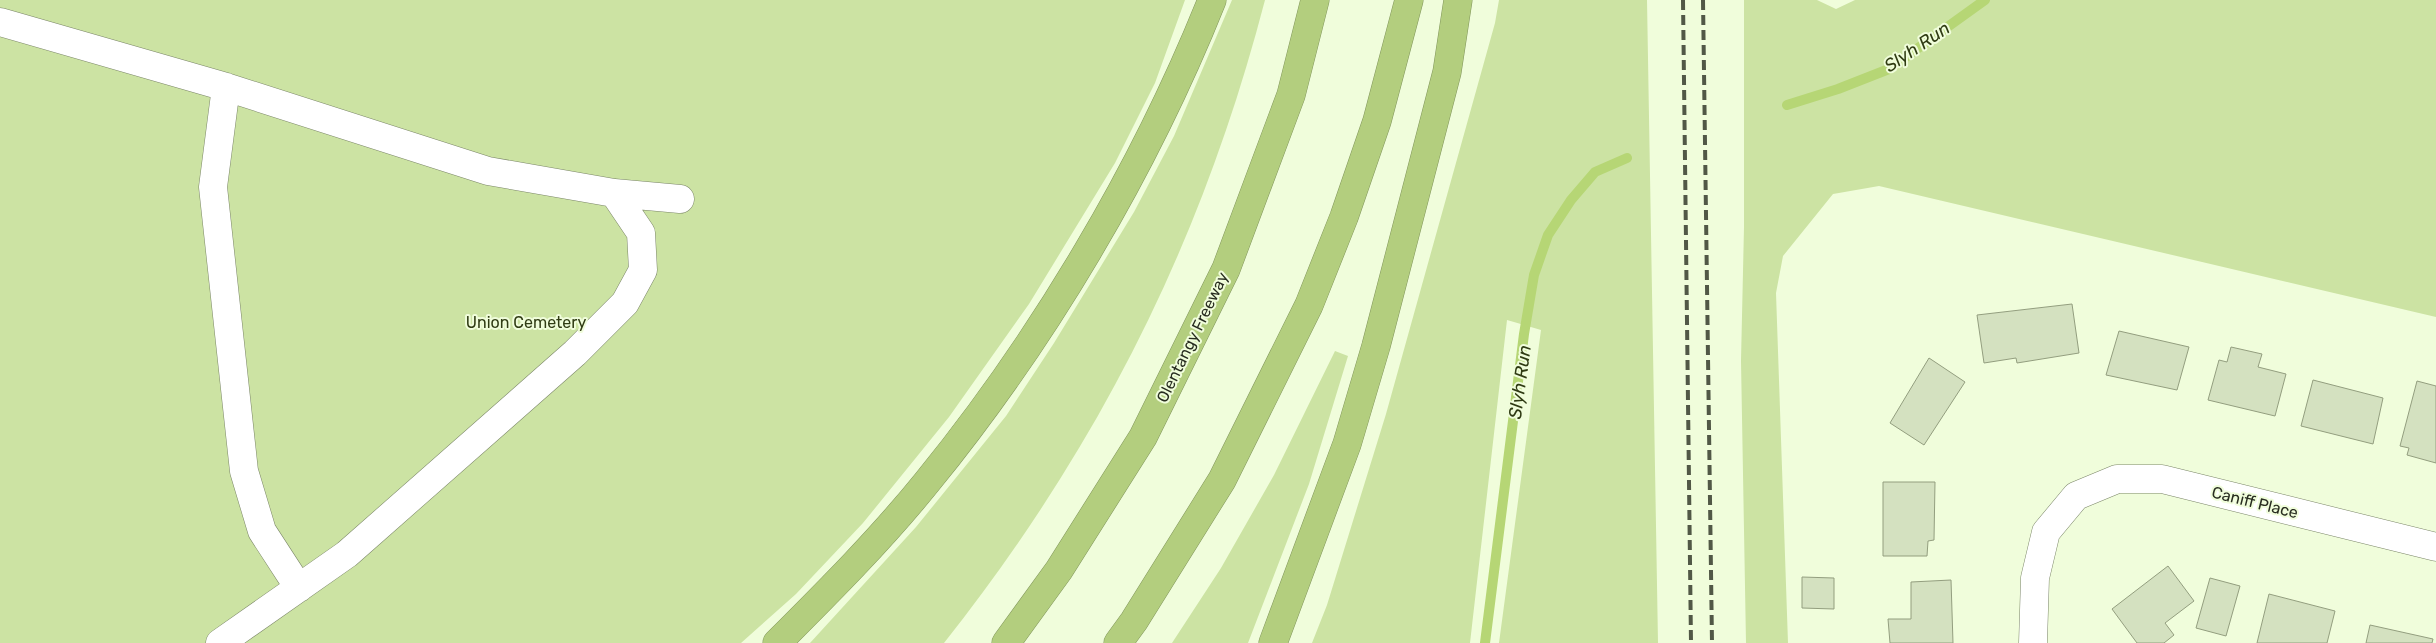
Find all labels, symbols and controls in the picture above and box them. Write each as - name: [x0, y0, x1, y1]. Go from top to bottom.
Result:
- water label: Slyh Run: [1880, 17, 1954, 77]
- street label: Olentangy Freeway: [1153, 269, 1232, 406]
- park label: Union Cemetery: [466, 313, 586, 332]
- water label: Slyh Run: [1504, 344, 1536, 420]
- street label: Caniff Place: [2210, 483, 2300, 522]

